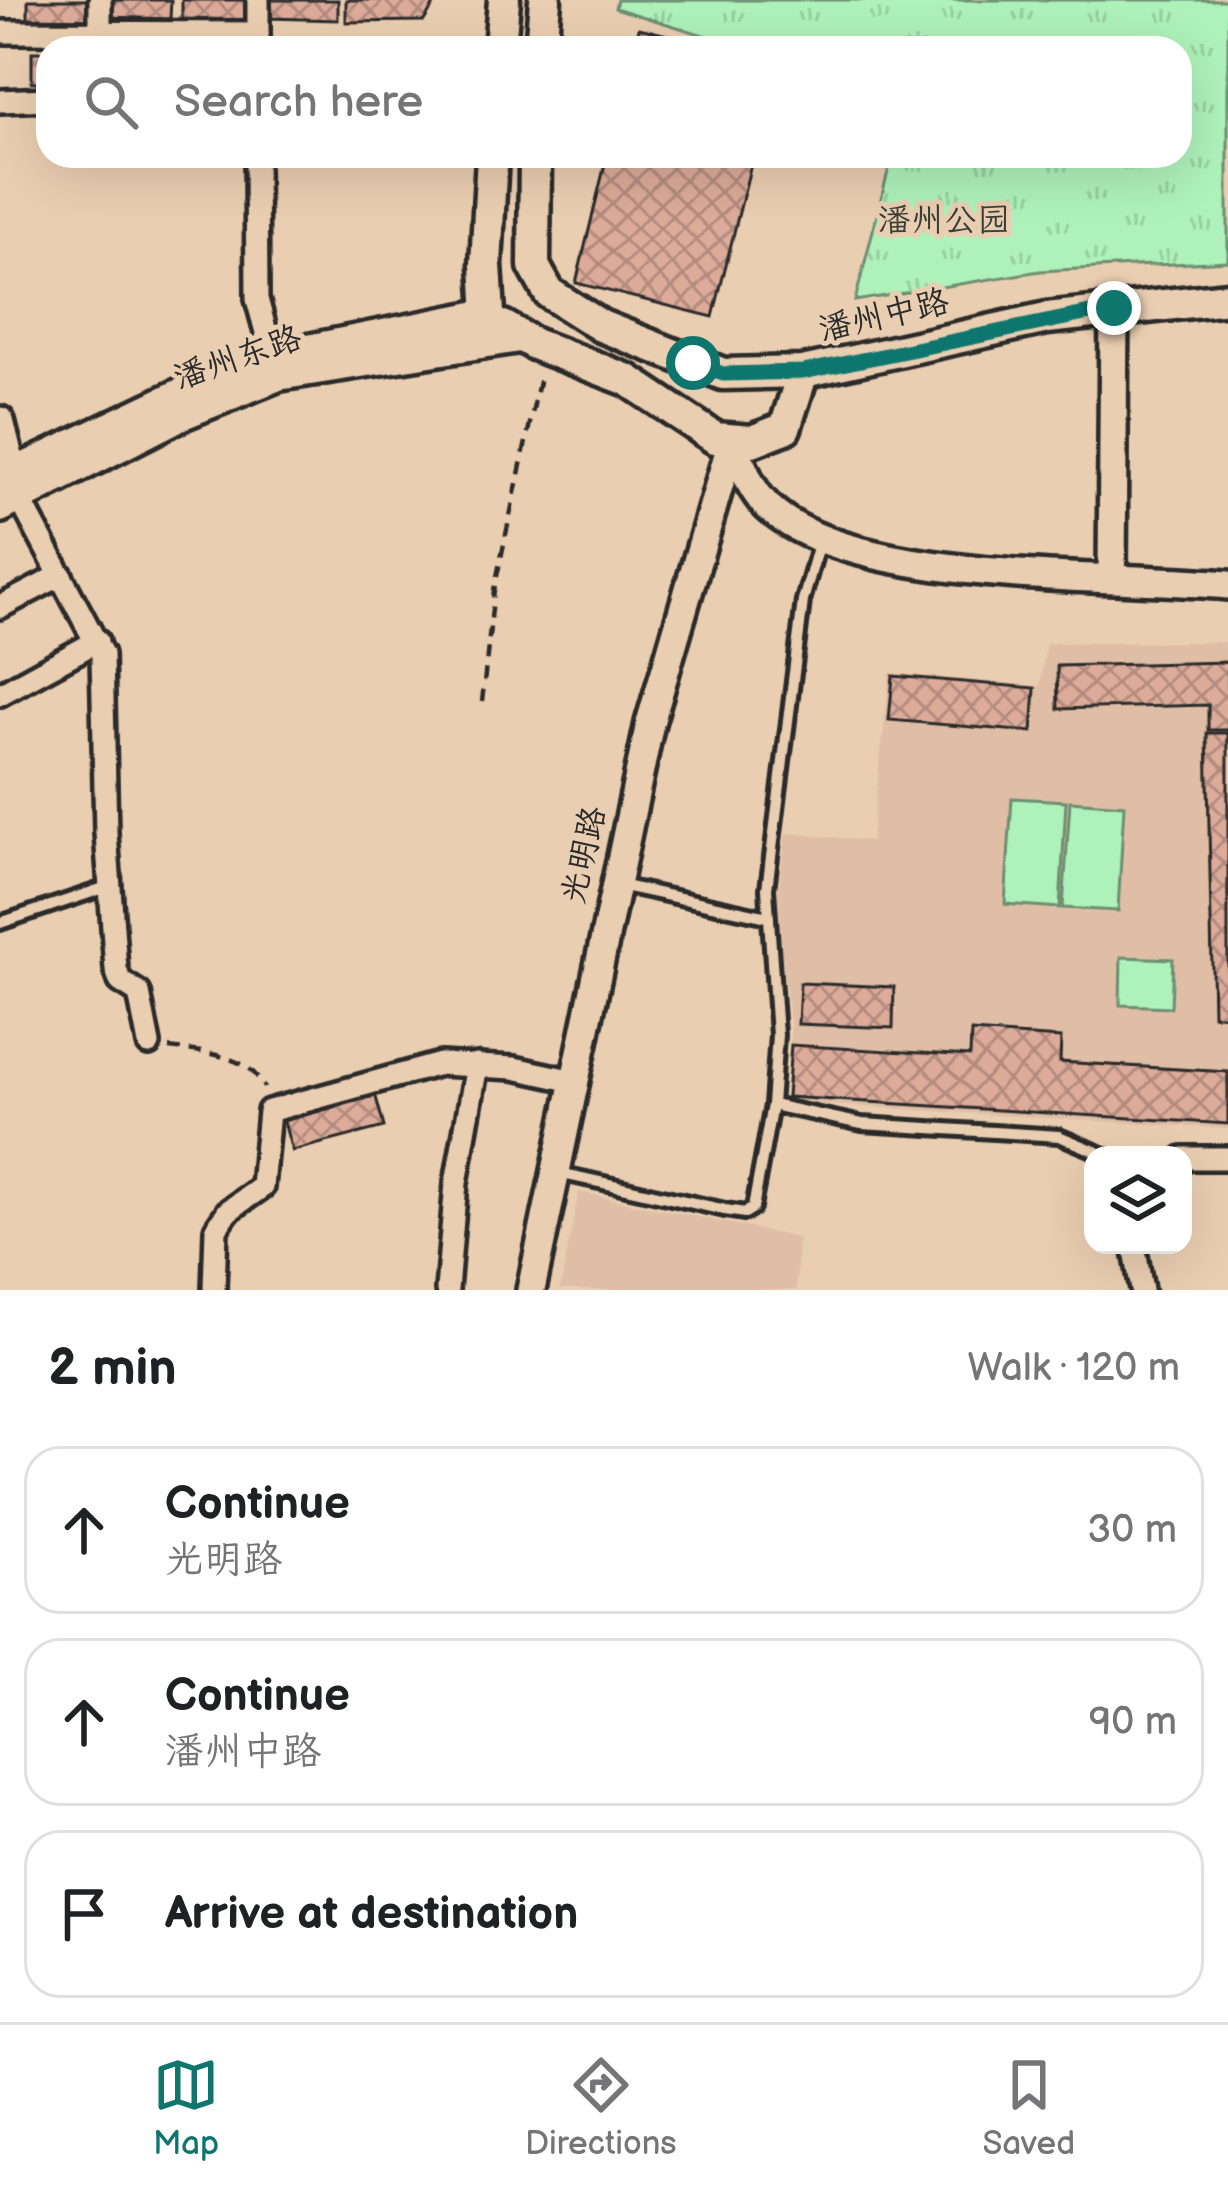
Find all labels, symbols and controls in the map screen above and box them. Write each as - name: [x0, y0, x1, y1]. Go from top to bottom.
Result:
- search box: [36, 36, 1192, 168]
- icon: search: [78, 69, 144, 135]
- text: Search here: [174, 75, 423, 130]
- park label: 潘州公园: [878, 201, 1010, 241]
- route end: [1087, 281, 1141, 335]
- street label: 潘州中路: [815, 282, 953, 350]
- street label: 潘州东路: [169, 318, 307, 398]
- route start: [666, 336, 720, 390]
- street label: 光明路: [553, 802, 615, 908]
- map controls: [1084, 1146, 1192, 1254]
- button: layers: [1084, 1146, 1192, 1254]
- text: 2 min: [48, 1338, 177, 1399]
- text: Walk · 120 m: [968, 1345, 1180, 1392]
- text: Continue: [165, 1477, 350, 1532]
- icon: ahead: [51, 1497, 117, 1563]
- text: 30 m: [1087, 1507, 1177, 1554]
- text: 光明路: [165, 1537, 282, 1584]
- text: Continue: [165, 1669, 350, 1724]
- icon: ahead: [51, 1689, 117, 1755]
- text: 90 m: [1089, 1699, 1177, 1746]
- text: 潘州中路: [165, 1729, 321, 1776]
- icon: arrive: [51, 1881, 117, 1947]
- text: Arrive at destination: [165, 1887, 578, 1942]
- tab: Map: [153, 2052, 219, 2164]
- tab: Directions: [525, 2052, 677, 2164]
- tab: Saved: [982, 2052, 1075, 2164]

